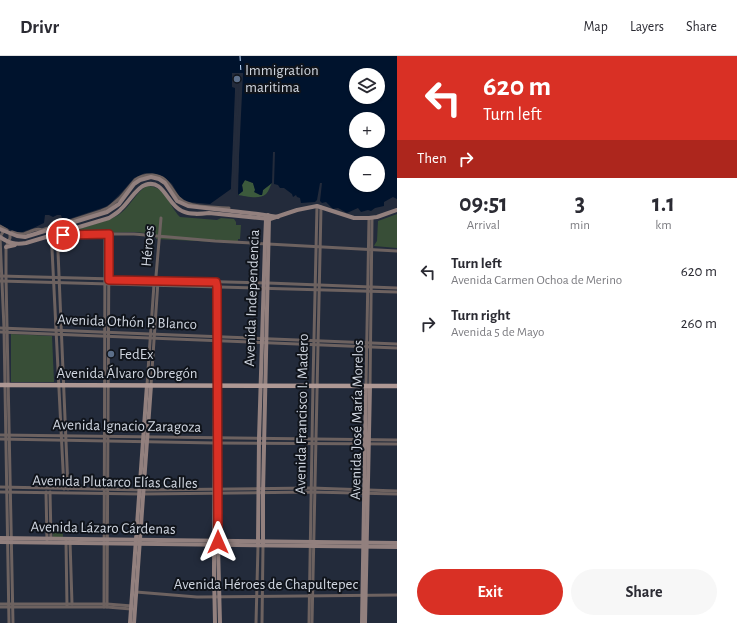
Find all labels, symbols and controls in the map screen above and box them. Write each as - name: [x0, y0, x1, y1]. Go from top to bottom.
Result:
- text: Drivr: [20, 18, 59, 37]
- text: Map: [583, 20, 608, 34]
- text: Layers: [630, 20, 664, 34]
- text: Share: [686, 20, 717, 34]
- place label: Immigration maritima: [245, 63, 319, 95]
- map controls: [349, 68, 385, 192]
- button: layers: [349, 68, 385, 104]
- icon: left: [417, 72, 469, 124]
- text: 620 m: [483, 73, 551, 101]
- marker: Immigration maritima: [232, 74, 242, 84]
- text: Turn left: [483, 106, 542, 124]
- button: +: [349, 112, 385, 148]
- icon: right: [455, 148, 477, 170]
- text: Then: [417, 151, 447, 166]
- button: −: [349, 156, 385, 192]
- text: 09:51: [459, 192, 508, 216]
- text: 3: [575, 192, 585, 216]
- text: 1.1: [652, 192, 675, 216]
- pin: [46, 218, 80, 252]
- text: Arrival: [467, 219, 500, 232]
- text: min: [570, 219, 590, 232]
- text: km: [655, 219, 672, 232]
- icon: arrive: [52, 224, 74, 246]
- street label: Héroes: [139, 225, 157, 267]
- street label: Avenida Independencia: [242, 229, 262, 367]
- text: Turn left: [451, 256, 502, 271]
- icon: left: [417, 261, 439, 283]
- text: 620 m: [681, 264, 717, 279]
- text: Avenida Carmen Ochoa de Merino: [451, 274, 622, 287]
- text: Turn right: [451, 308, 510, 323]
- street label: Avenida Othón P. Blanco: [57, 312, 197, 332]
- icon: right: [417, 313, 439, 335]
- text: 260 m: [681, 316, 717, 331]
- text: Avenida 5 de Mayo: [451, 326, 544, 339]
- street label: Avenida Francisco I. Madero: [293, 334, 311, 494]
- street label: Avenida José María Morelos: [348, 340, 366, 500]
- place label: FedEx: [119, 347, 154, 362]
- marker: FedEx: [106, 349, 116, 359]
- street label: Avenida Álvaro Obregón: [57, 364, 197, 381]
- street label: Avenida Ignacio Zaragoza: [53, 417, 202, 435]
- street label: Avenida Plutarco Elías Calles: [32, 473, 198, 491]
- street label: Avenida Lázaro Cárdenas: [30, 519, 176, 537]
- position arrow: [197, 521, 239, 563]
- button: Exit: [417, 569, 563, 615]
- button: Share: [571, 569, 717, 615]
- street label: Avenida Héroes de Chapultepec: [174, 577, 358, 592]

